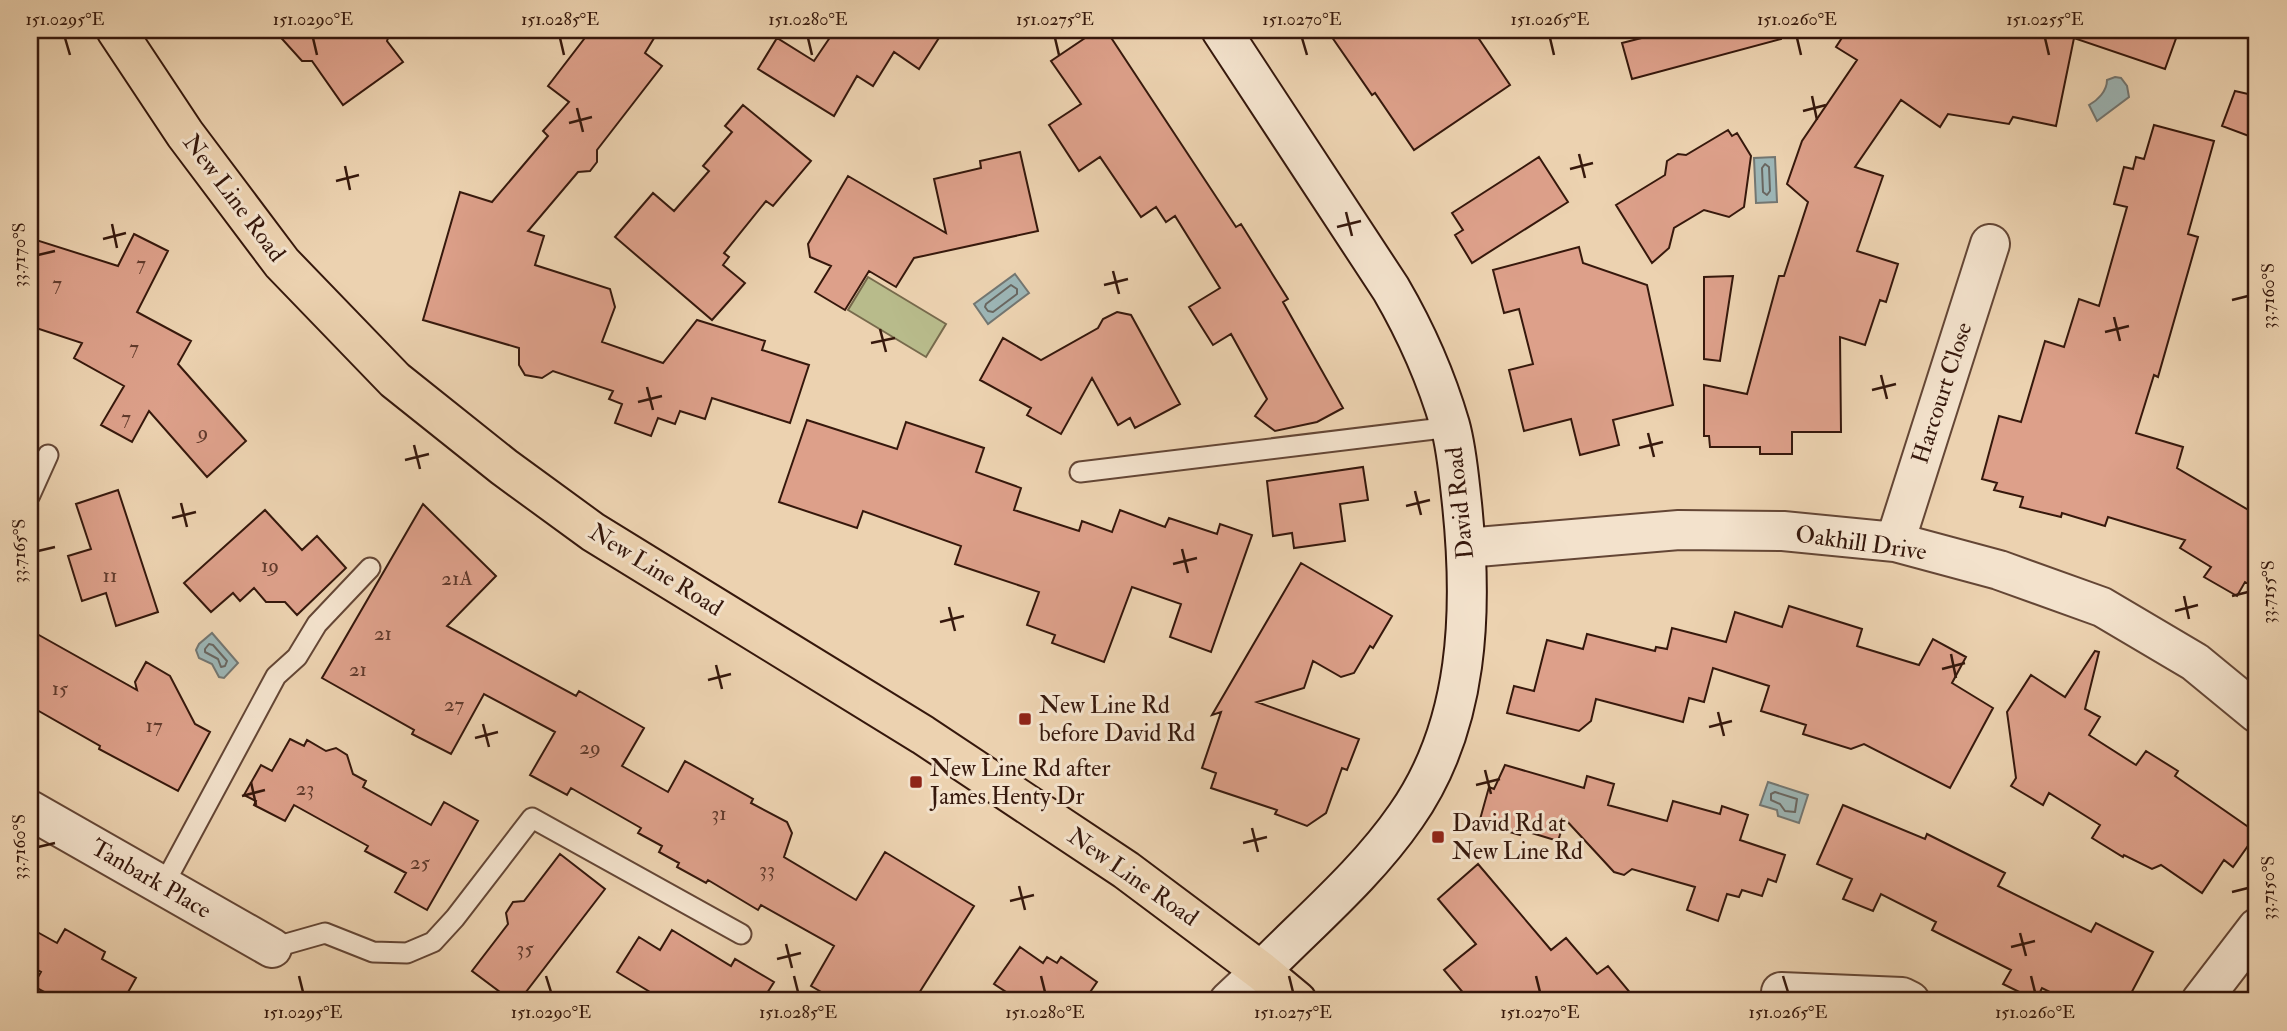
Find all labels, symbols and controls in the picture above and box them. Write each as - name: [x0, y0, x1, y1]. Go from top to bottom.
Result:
- text: 151.0295°E: [26, 8, 105, 31]
- text: 151.0290°E: [273, 8, 353, 31]
- text: 151.0285°E: [521, 8, 599, 31]
- text: 151.0280°E: [768, 8, 848, 31]
- text: 151.0275°E: [1016, 8, 1094, 31]
- text: 151.0270°E: [1262, 8, 1342, 31]
- text: 151.0265°E: [1511, 8, 1589, 31]
- text: 151.0260°E: [1757, 8, 1837, 31]
- text: 151.0255°E: [2006, 8, 2084, 31]
- street label: New Line Road: [176, 128, 292, 268]
- text: 33.7170°S: [8, 222, 31, 288]
- house number: 7: [136, 250, 146, 277]
- text: 33.7160°S: [2257, 263, 2280, 329]
- house number: 7: [52, 270, 62, 297]
- street label: Harcourt Close: [1905, 318, 1979, 468]
- house number: 7: [129, 334, 139, 361]
- house number: 7: [121, 404, 131, 431]
- house number: 9: [196, 419, 208, 446]
- street label: David Road: [1439, 445, 1481, 561]
- street label: New Line Road: [583, 517, 729, 624]
- street label: Oakhill Drive: [1793, 518, 1929, 568]
- text: 33.7165°S: [8, 519, 31, 583]
- house number: 19: [261, 552, 279, 579]
- text: 33.7155°S: [2257, 560, 2280, 624]
- house number: 11: [103, 562, 118, 589]
- house number: 21A: [441, 565, 473, 592]
- house number: 21: [374, 620, 392, 647]
- house number: 21: [349, 656, 367, 683]
- house number: 15: [52, 675, 69, 702]
- place label: New Line Rd before David Rd: [1039, 690, 1195, 749]
- house number: 27: [444, 691, 464, 718]
- marker: New Line Rd before David Rd: [1017, 711, 1033, 727]
- house number: 17: [145, 712, 163, 739]
- house number: 29: [579, 734, 601, 761]
- place label: New Line Rd after James Henty Dr: [929, 753, 1110, 812]
- marker: New Line Rd after James Henty Dr: [908, 774, 924, 790]
- house number: 23: [296, 775, 314, 802]
- house number: 31: [711, 800, 727, 827]
- place label: David Rd at New Line Rd: [1452, 808, 1583, 867]
- text: 33.7160°S: [8, 814, 31, 880]
- street label: New Line Road: [1062, 821, 1204, 933]
- marker: David Rd at New Line Rd: [1430, 829, 1446, 845]
- street label: Tanbark Place: [85, 832, 217, 926]
- house number: 25: [410, 849, 431, 876]
- house number: 33: [759, 856, 775, 883]
- text: 33.7150°S: [2257, 856, 2280, 920]
- house number: 35: [516, 935, 534, 962]
- text: 151.0295°E: [264, 1001, 343, 1024]
- text: 151.0290°E: [511, 1001, 591, 1024]
- text: 151.0285°E: [759, 1001, 837, 1024]
- text: 151.0280°E: [1005, 1001, 1085, 1024]
- text: 151.0275°E: [1254, 1001, 1332, 1024]
- text: 151.0270°E: [1500, 1001, 1580, 1024]
- text: 151.0265°E: [1749, 1001, 1827, 1024]
- text: 151.0260°E: [1995, 1001, 2075, 1024]

